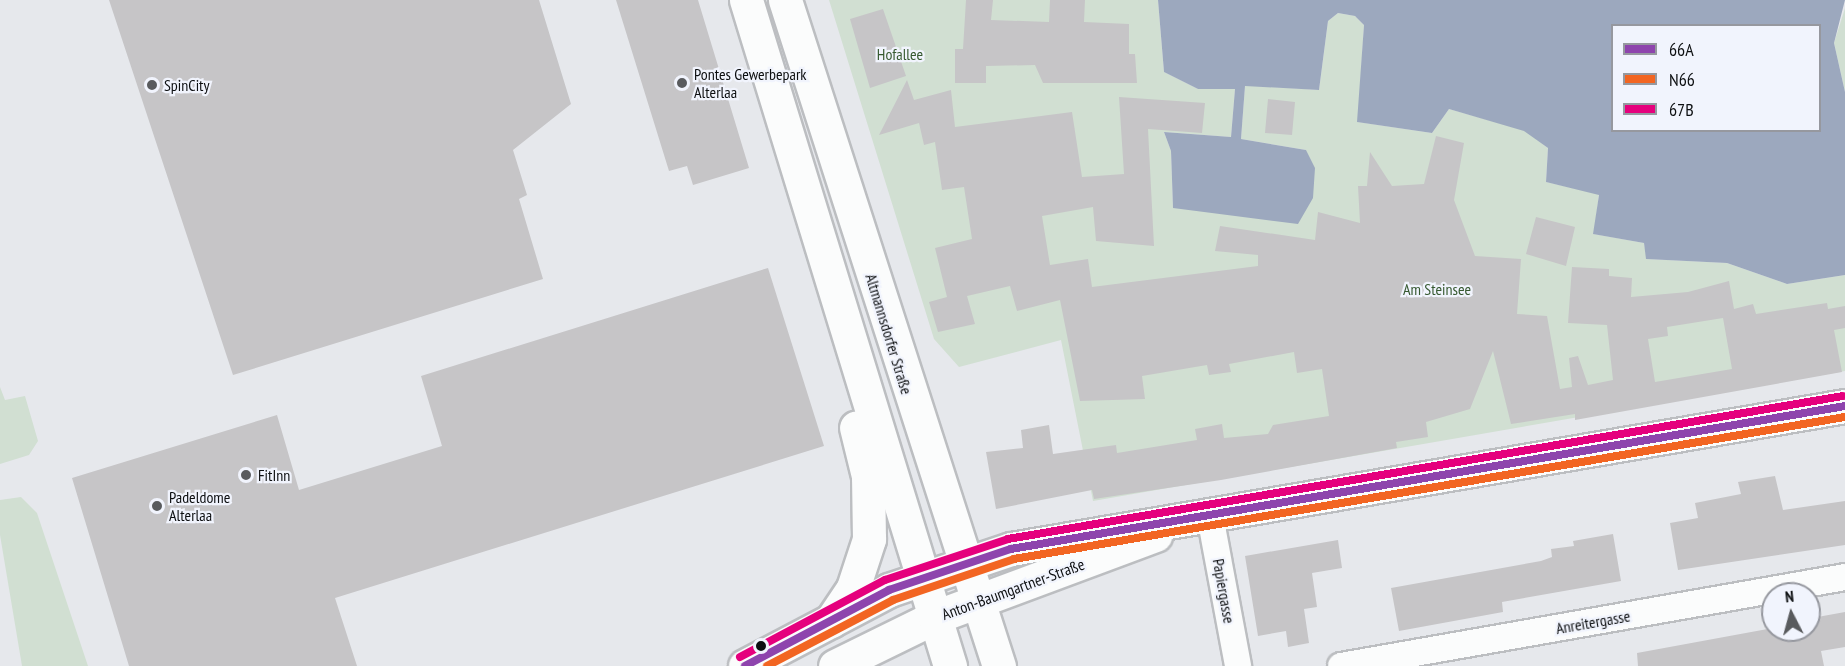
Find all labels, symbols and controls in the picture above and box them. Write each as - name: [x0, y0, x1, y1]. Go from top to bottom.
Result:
- legend: [1611, 24, 1821, 132]
- text: 66A: [1669, 38, 1694, 61]
- park label: Hofallee: [877, 44, 923, 64]
- place label: Pontes Gewerbepark Alterlaa: [694, 64, 807, 102]
- text: N66: [1669, 68, 1695, 91]
- place label: SpinCity: [164, 75, 209, 95]
- marker: Pontes Gewerbepark Alterlaa: [675, 76, 689, 90]
- marker: SpinCity: [145, 78, 159, 92]
- text: 67B: [1669, 98, 1694, 121]
- street label: Altmannsdorfer Straße: [862, 271, 916, 397]
- park label: Am Steinsee: [1403, 279, 1471, 299]
- place label: FitInn: [258, 465, 290, 485]
- marker: FitInn: [239, 468, 253, 482]
- place label: Padeldome Alterlaa: [169, 487, 230, 525]
- marker: Padeldome Alterlaa: [150, 499, 164, 513]
- street label: Anton-Baumgartner-Straße: [939, 554, 1087, 624]
- street label: Papiergasse: [1209, 557, 1239, 625]
- north arrow: [1761, 582, 1821, 642]
- text: N: [1784, 586, 1795, 606]
- street label: Anreitergasse: [1554, 606, 1632, 638]
- unlabelled marker: [755, 640, 767, 652]

